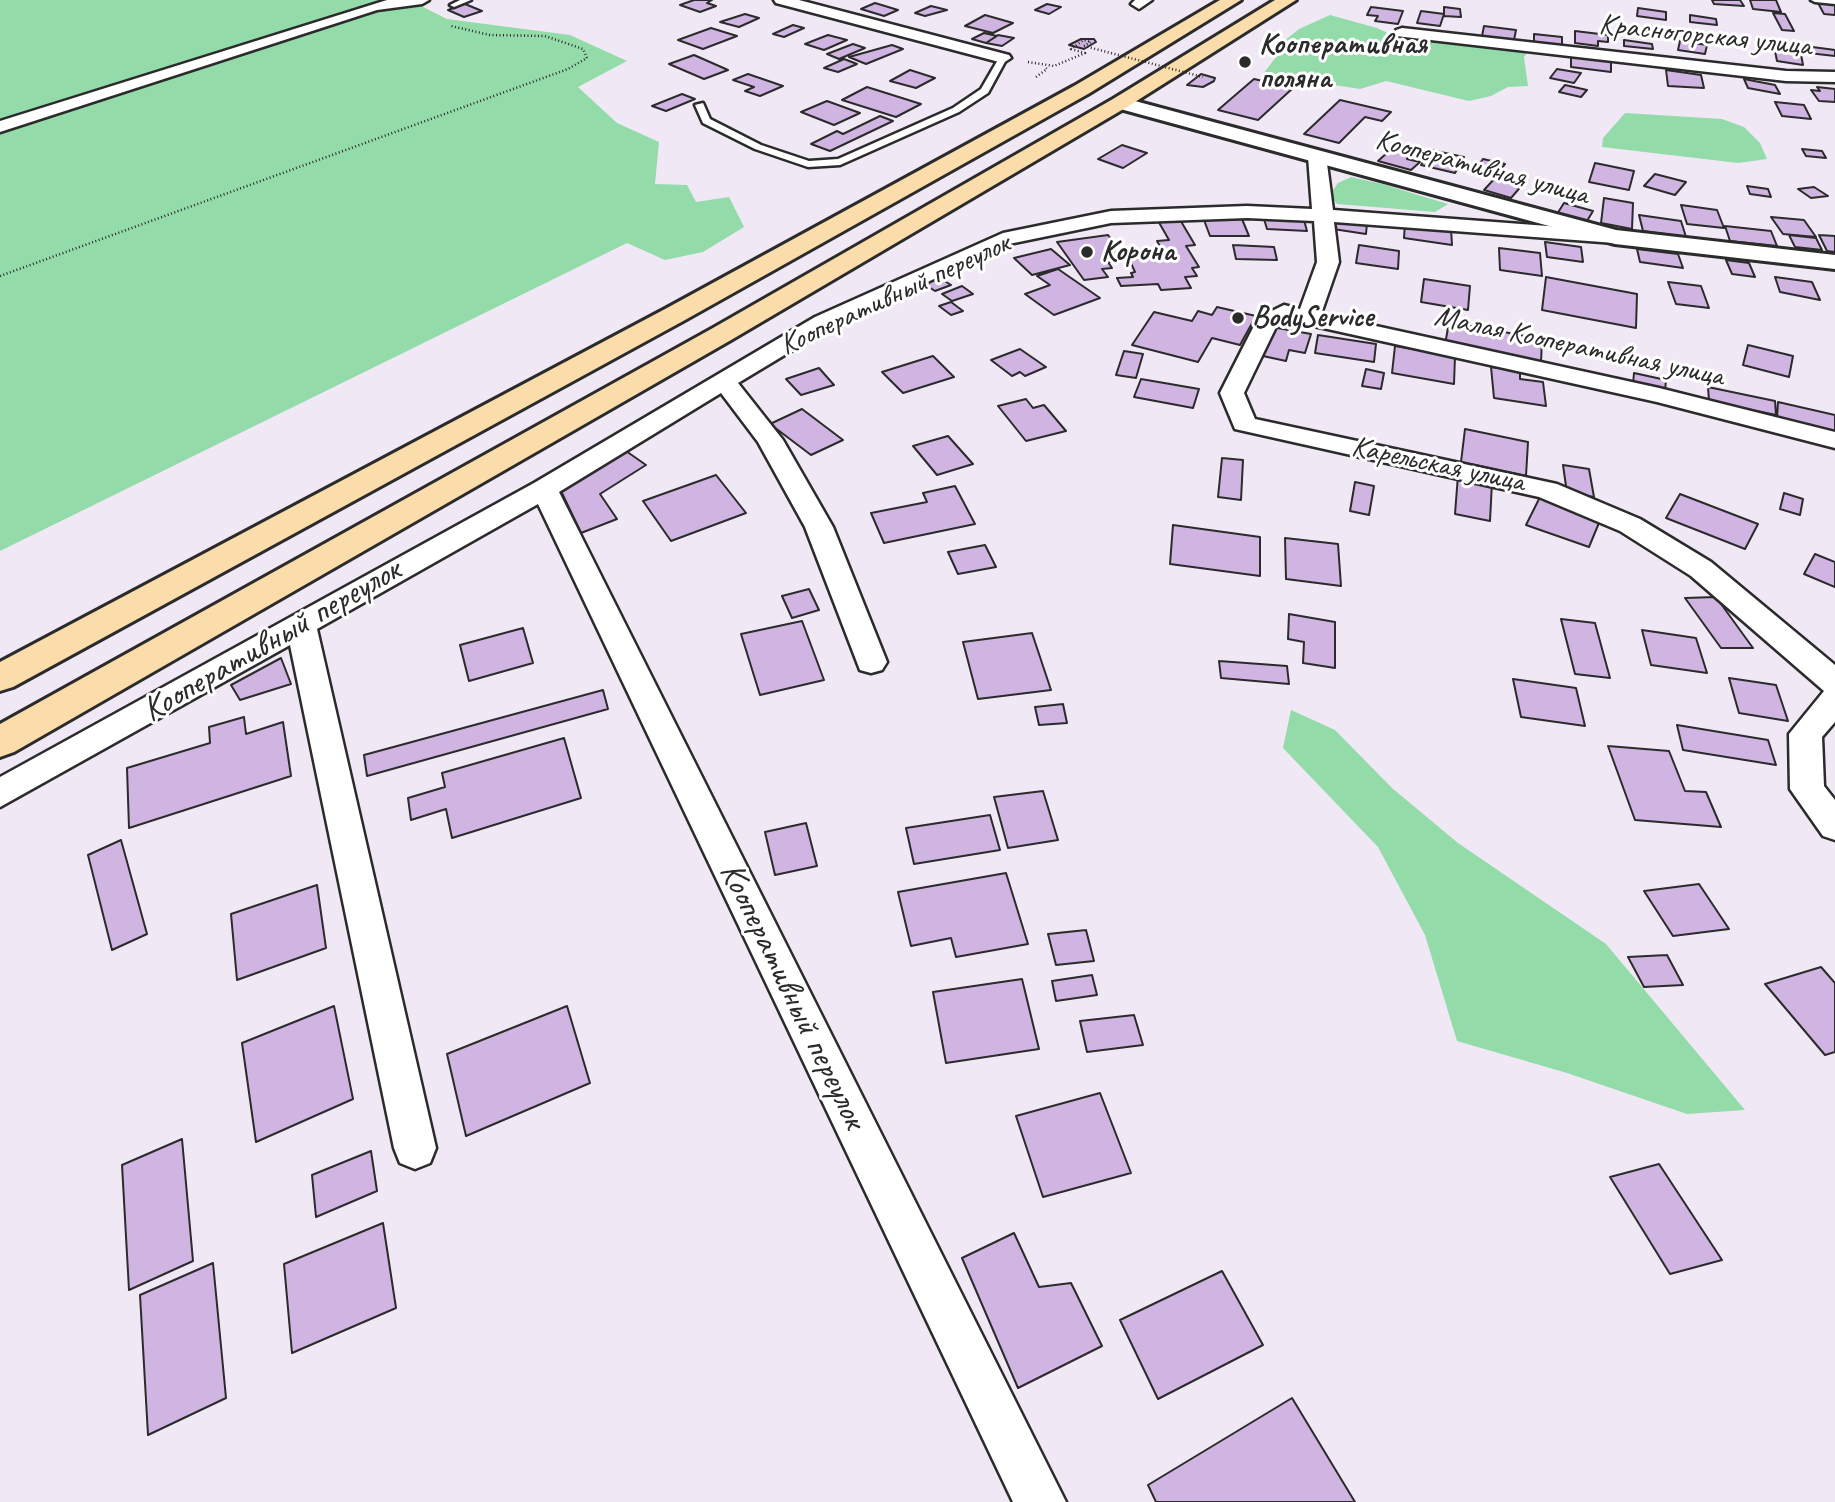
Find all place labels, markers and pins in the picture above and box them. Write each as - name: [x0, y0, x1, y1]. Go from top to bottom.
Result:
- place label: Кооперативная поляна: [1259, 27, 1427, 97]
- marker: Кооперативная поляна: [1237, 54, 1253, 70]
- place label: Корона: [1101, 234, 1175, 270]
- marker: Корона: [1079, 244, 1095, 260]
- place label: BodyService: [1252, 300, 1373, 336]
- marker: BodyService: [1230, 310, 1246, 326]

